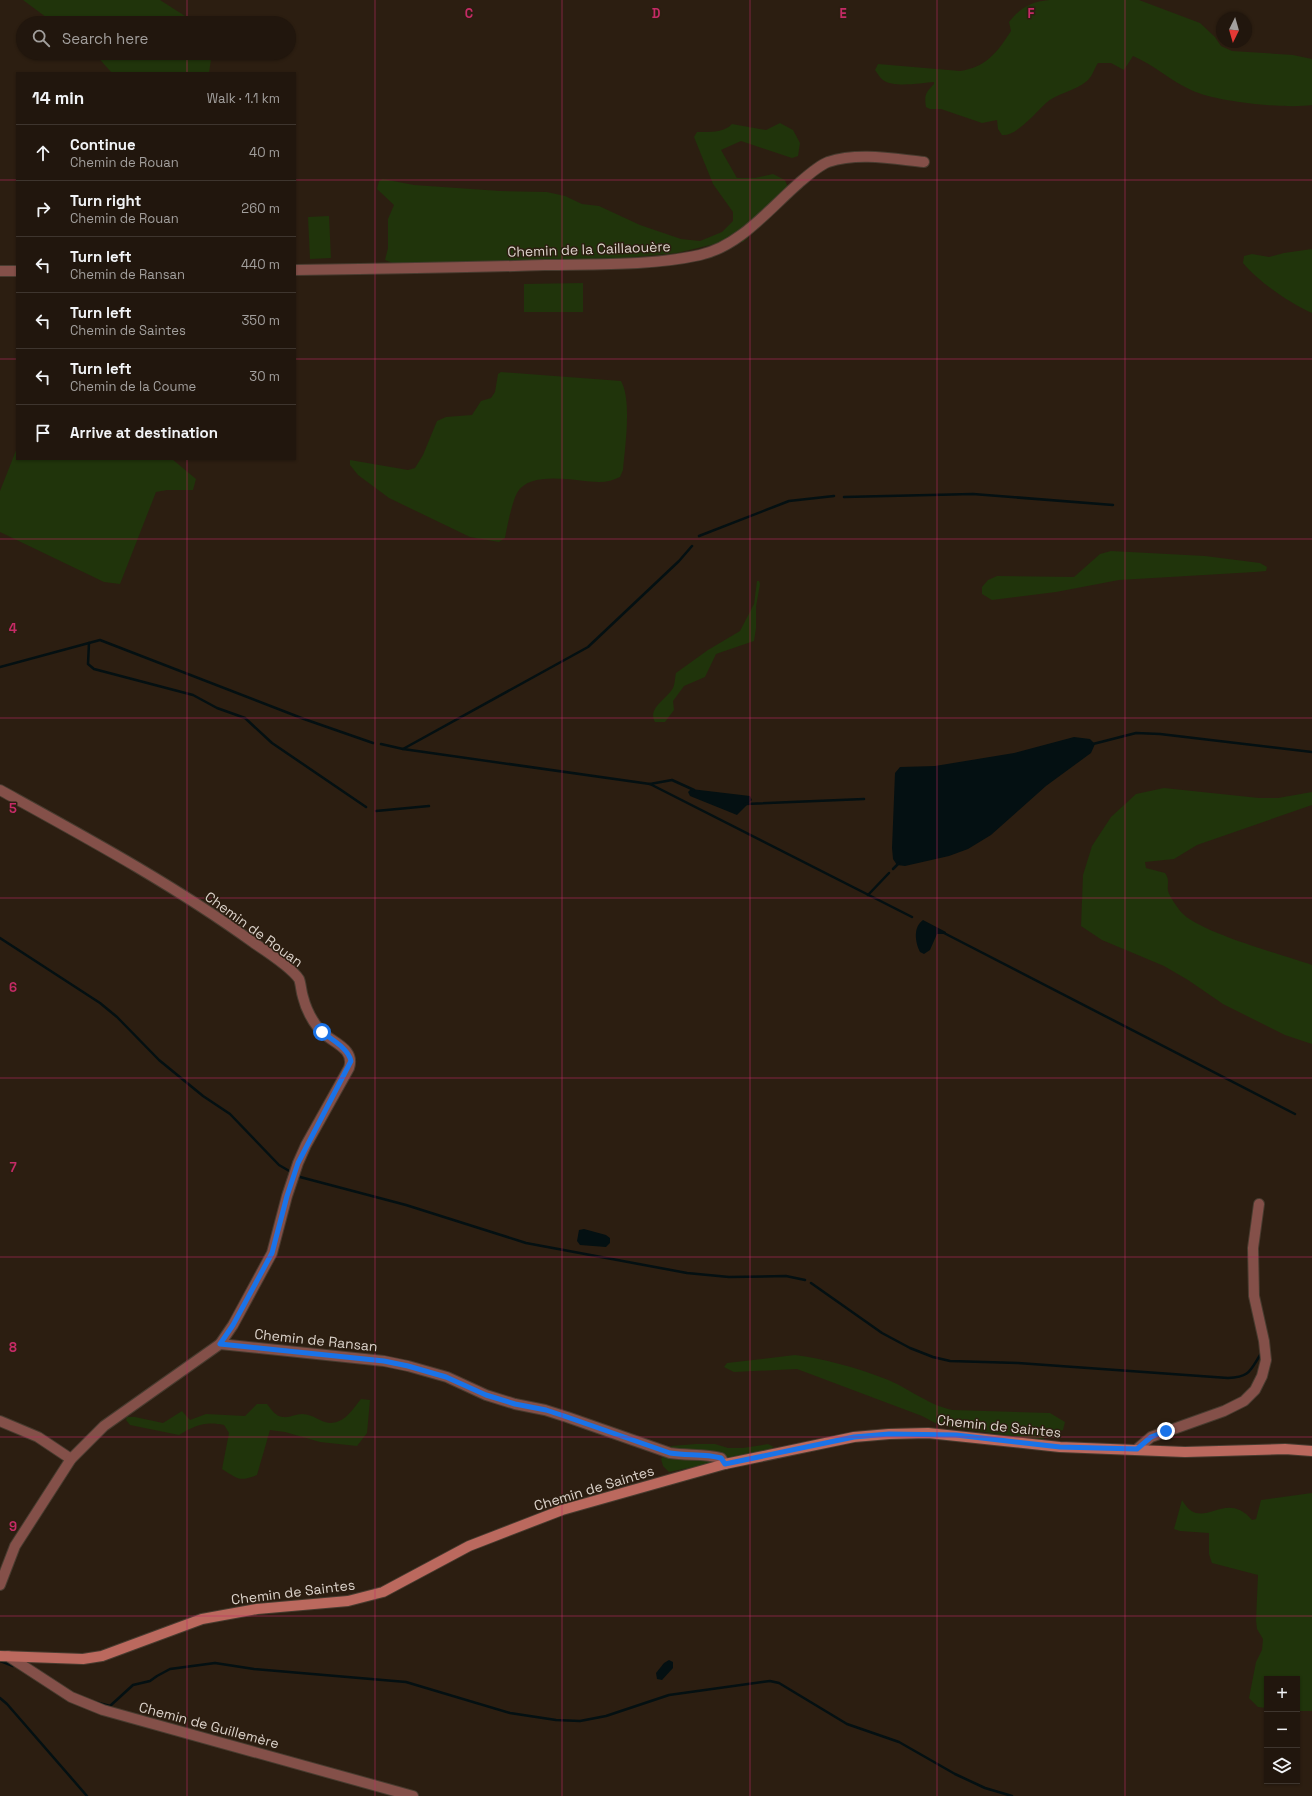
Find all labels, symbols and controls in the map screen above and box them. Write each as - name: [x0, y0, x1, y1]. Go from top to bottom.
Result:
- text: C: [465, 5, 473, 22]
- text: D: [652, 5, 661, 22]
- text: E: [839, 5, 847, 22]
- text: F: [1028, 5, 1035, 22]
- north arrow: [1216, 12, 1252, 48]
- search box: [16, 16, 296, 60]
- icon: search: [30, 27, 52, 49]
- text: Search here: [62, 29, 148, 48]
- text: 14 min: [32, 87, 84, 109]
- text: Walk · 1.1 km: [207, 90, 280, 107]
- text: Continue: [70, 135, 136, 154]
- icon: ahead: [32, 142, 54, 164]
- text: 40 m: [249, 144, 280, 161]
- text: Chemin de Rouan: [70, 154, 179, 171]
- text: Turn right: [70, 191, 141, 210]
- icon: right: [32, 198, 54, 220]
- text: 260 m: [241, 200, 280, 217]
- text: Chemin de Rouan: [70, 210, 179, 227]
- street label: Chemin de la Caillaouère: [507, 237, 671, 261]
- text: Turn left: [70, 247, 132, 266]
- icon: left: [32, 254, 54, 276]
- text: 440 m: [241, 256, 280, 273]
- text: Chemin de Ransan: [70, 266, 185, 283]
- text: Turn left: [70, 303, 132, 322]
- icon: left: [32, 310, 54, 332]
- text: 350 m: [242, 312, 280, 329]
- text: Chemin de Saintes: [70, 322, 186, 339]
- text: Turn left: [70, 359, 132, 378]
- icon: left: [32, 366, 54, 388]
- text: 30 m: [249, 368, 280, 385]
- text: Chemin de la Coume: [70, 378, 196, 395]
- icon: arrive: [32, 422, 54, 444]
- text: Arrive at destination: [70, 423, 218, 442]
- text: 4: [9, 620, 17, 637]
- text: 5: [9, 800, 17, 817]
- street label: Chemin de Rouan: [201, 887, 307, 971]
- text: 6: [9, 979, 17, 996]
- route start: [313, 1023, 331, 1041]
- text: 7: [9, 1159, 17, 1176]
- street label: Chemin de Ransan: [253, 1325, 379, 1355]
- text: 8: [9, 1339, 17, 1356]
- street label: Chemin de Saintes: [936, 1411, 1062, 1441]
- route end: [1157, 1422, 1175, 1440]
- street label: Chemin de Saintes: [532, 1461, 656, 1515]
- text: 9: [9, 1518, 17, 1535]
- street label: Chemin de Saintes: [230, 1575, 356, 1609]
- map controls: [1264, 1676, 1300, 1784]
- button: +: [1264, 1676, 1300, 1712]
- street label: Chemin de Guillemère: [137, 1698, 281, 1752]
- button: −: [1264, 1712, 1300, 1748]
- button: layers: [1264, 1748, 1300, 1784]

